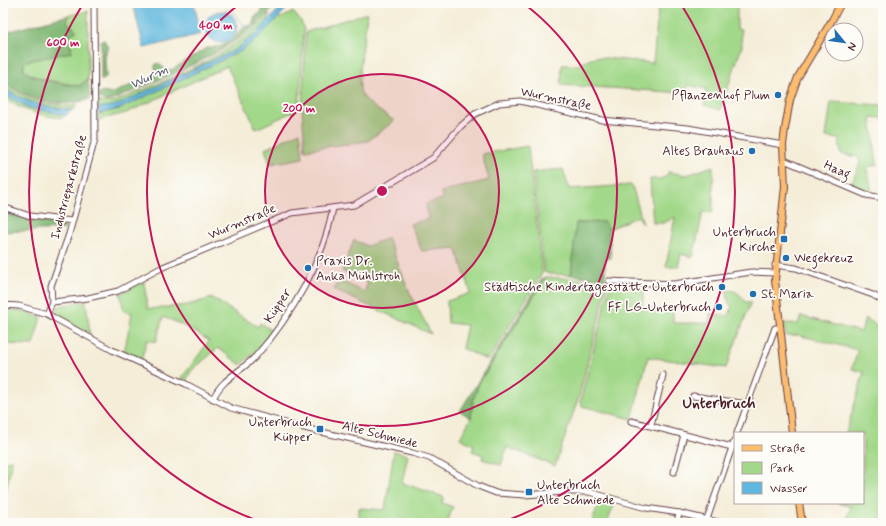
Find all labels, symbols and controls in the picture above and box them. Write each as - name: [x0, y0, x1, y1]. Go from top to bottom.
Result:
- text: 400 m: [199, 18, 233, 34]
- north arrow: [824, 22, 864, 62]
- text: 600 m: [46, 35, 80, 51]
- text: N: [844, 40, 860, 53]
- water label: Wurm: [127, 60, 171, 94]
- street label: Wurmstraße: [519, 83, 593, 115]
- place label: Pflanzenhof Plum: [671, 87, 770, 104]
- marker: Pflanzenhof Plum: [773, 90, 783, 100]
- text: 200 m: [283, 101, 316, 117]
- street label: Industrieparkstraße: [47, 133, 91, 241]
- place label: Altes Brauhaus: [662, 143, 744, 160]
- marker: Altes Brauhaus: [747, 146, 757, 156]
- street label: Haag: [820, 157, 853, 185]
- centre of rings: [375, 184, 389, 198]
- street label: Wurmstraße: [205, 200, 279, 244]
- place label: Unterbruch Kirche: [713, 224, 776, 256]
- marker: Unterbruch Kirche: [779, 234, 789, 244]
- place label: Wegekreuz: [794, 250, 854, 269]
- place label: Praxis Dr. Anka Mühlstroh: [316, 253, 400, 285]
- marker: Wegekreuz: [781, 253, 791, 263]
- marker: Praxis Dr. Anka Mühlstroh: [303, 263, 313, 273]
- place label: Städtische Kindertagesstätte Unterbruch: [484, 279, 714, 297]
- marker: Städtische Kindertagesstätte Unterbruch: [717, 282, 727, 292]
- street label: Küpper: [260, 284, 296, 327]
- place label: St. Maria: [761, 286, 814, 303]
- marker: St. Maria: [748, 289, 758, 299]
- place label: FF LG-Unterbruch: [608, 299, 711, 316]
- marker: FF LG-Unterbruch: [714, 302, 724, 312]
- district label: Unterbruch: [683, 394, 756, 414]
- place label: Unterbruch Küpper: [249, 414, 313, 446]
- street label: Alte Schmiede: [340, 417, 420, 453]
- marker: Unterbruch Küpper: [315, 424, 325, 434]
- legend: [734, 432, 864, 504]
- text: Straße: [770, 441, 805, 457]
- text: Park: [770, 461, 794, 477]
- place label: Unterbruch Alte Schmiede: [537, 477, 615, 509]
- text: Wasser: [770, 481, 808, 497]
- marker: Unterbruch Alte Schmiede: [524, 487, 534, 497]

